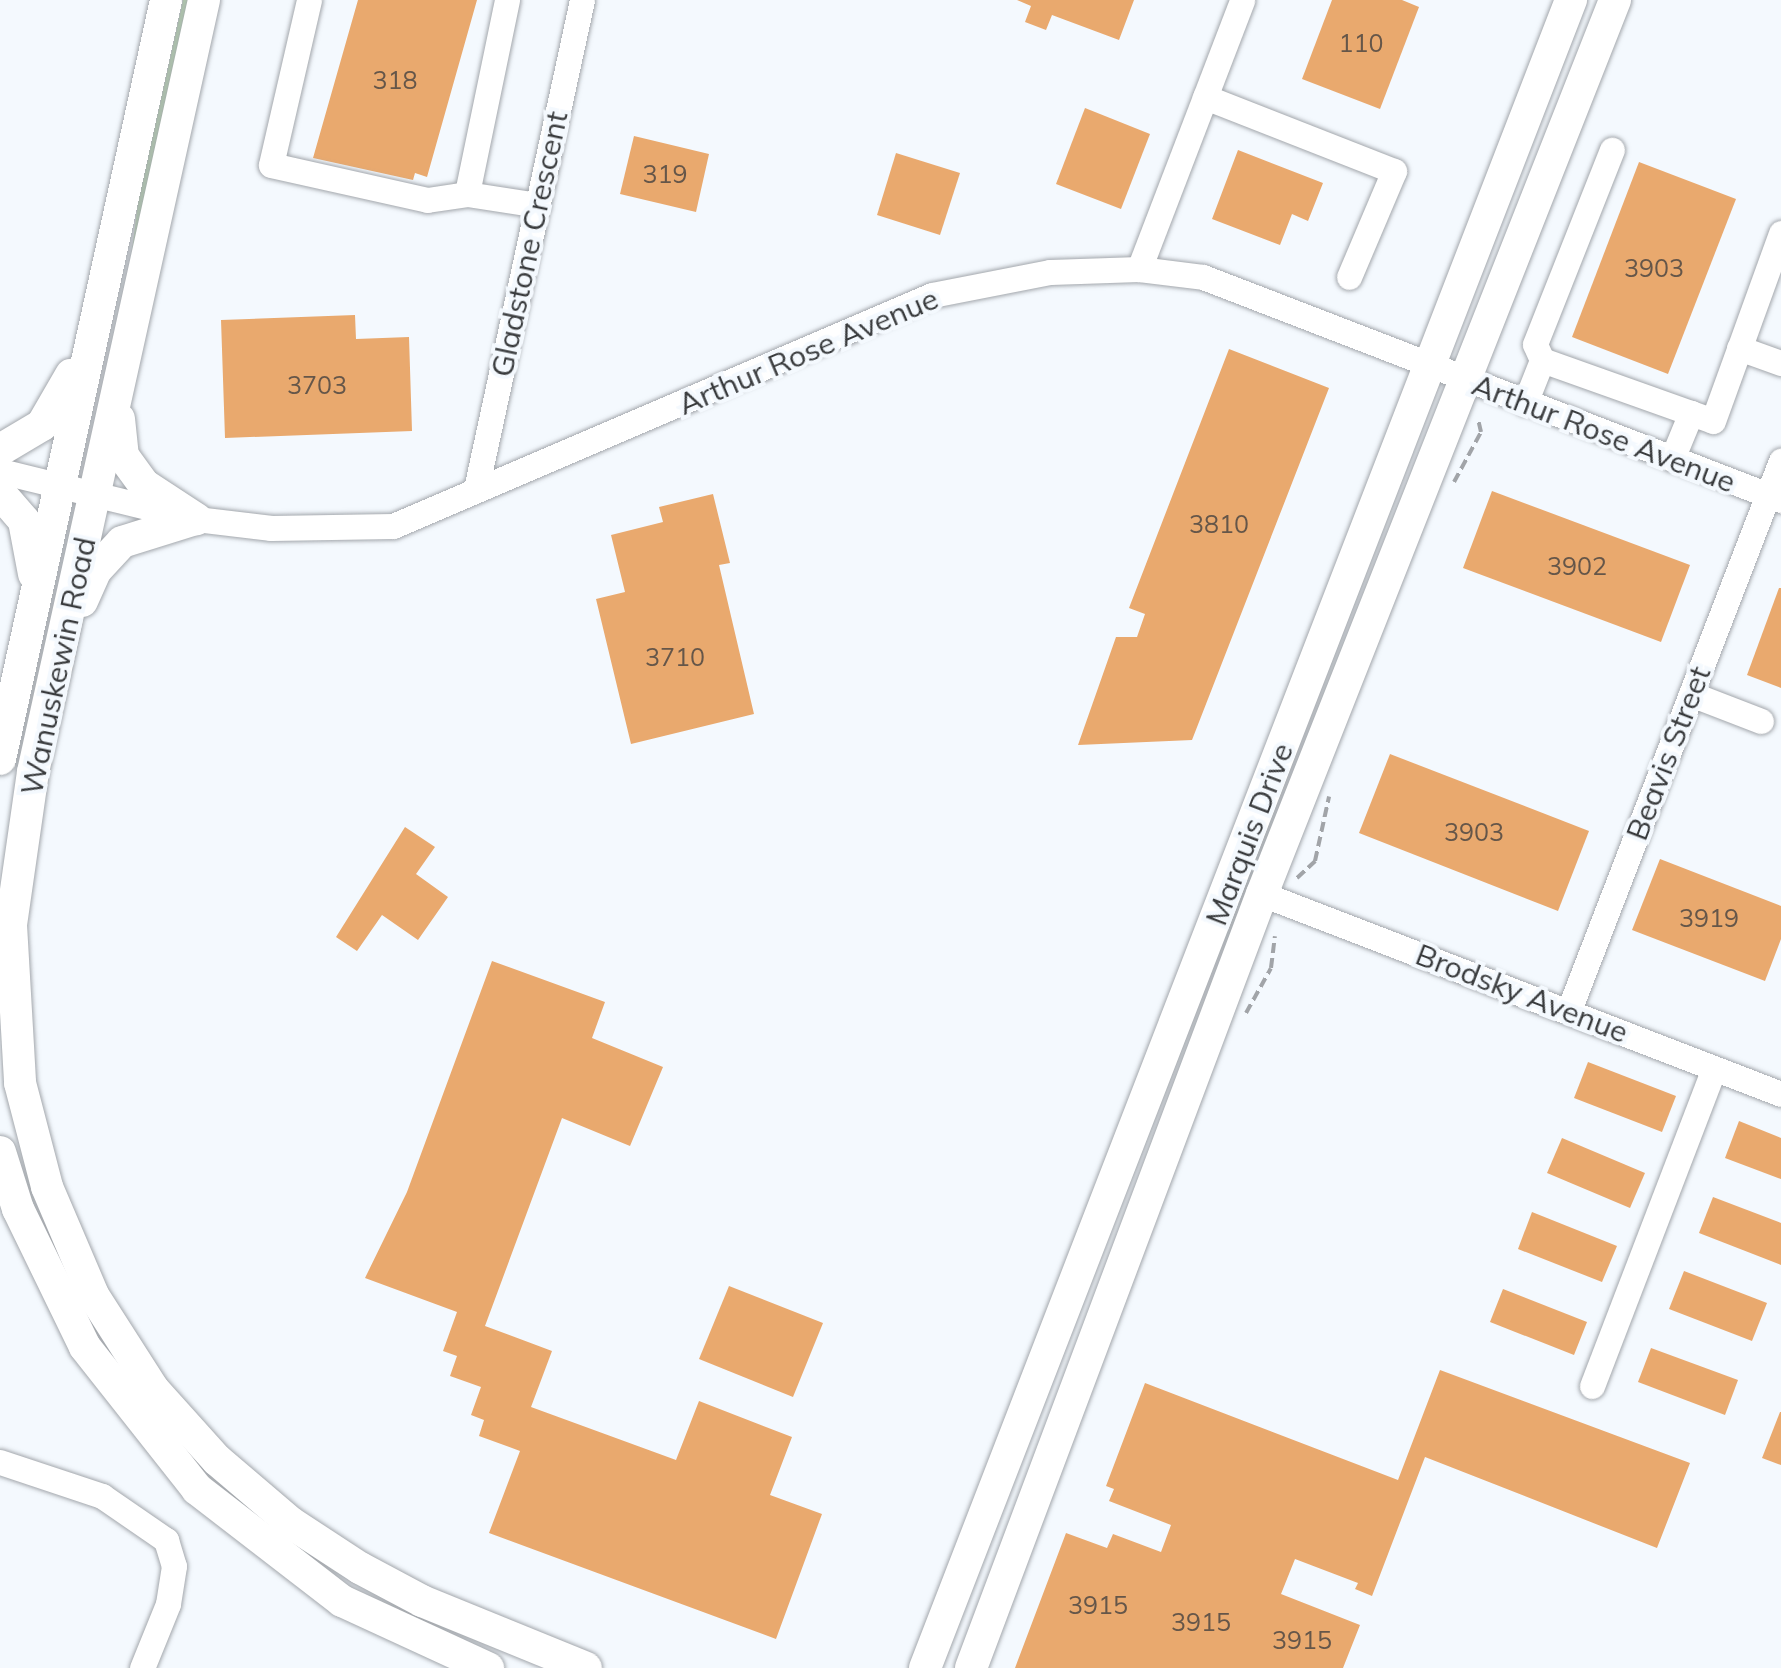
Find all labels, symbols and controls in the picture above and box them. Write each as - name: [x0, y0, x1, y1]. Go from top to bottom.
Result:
- house number: 110: [1339, 28, 1383, 58]
- house number: 318: [373, 65, 417, 95]
- street label: Gladstone Crescent: [483, 108, 575, 380]
- house number: 319: [643, 159, 687, 189]
- house number: 3903: [1624, 253, 1684, 283]
- street label: Arthur Rose Avenue: [673, 280, 943, 422]
- street label: Arthur Rose Avenue: [1467, 366, 1741, 500]
- house number: 3703: [287, 370, 347, 400]
- house number: 3810: [1189, 509, 1249, 539]
- street label: Wanuskewin Road: [13, 534, 103, 798]
- house number: 3902: [1547, 551, 1607, 581]
- house number: 3710: [645, 642, 705, 672]
- street label: Beavis Street: [1618, 661, 1718, 845]
- street label: Marquis Drive: [1198, 738, 1300, 930]
- house number: 3903: [1444, 817, 1504, 847]
- house number: 3919: [1679, 903, 1739, 933]
- street label: Brodsky Avenue: [1411, 936, 1633, 1050]
- house number: 3915: [1068, 1590, 1128, 1620]
- house number: 3915: [1171, 1607, 1231, 1637]
- house number: 3915: [1272, 1625, 1332, 1655]

